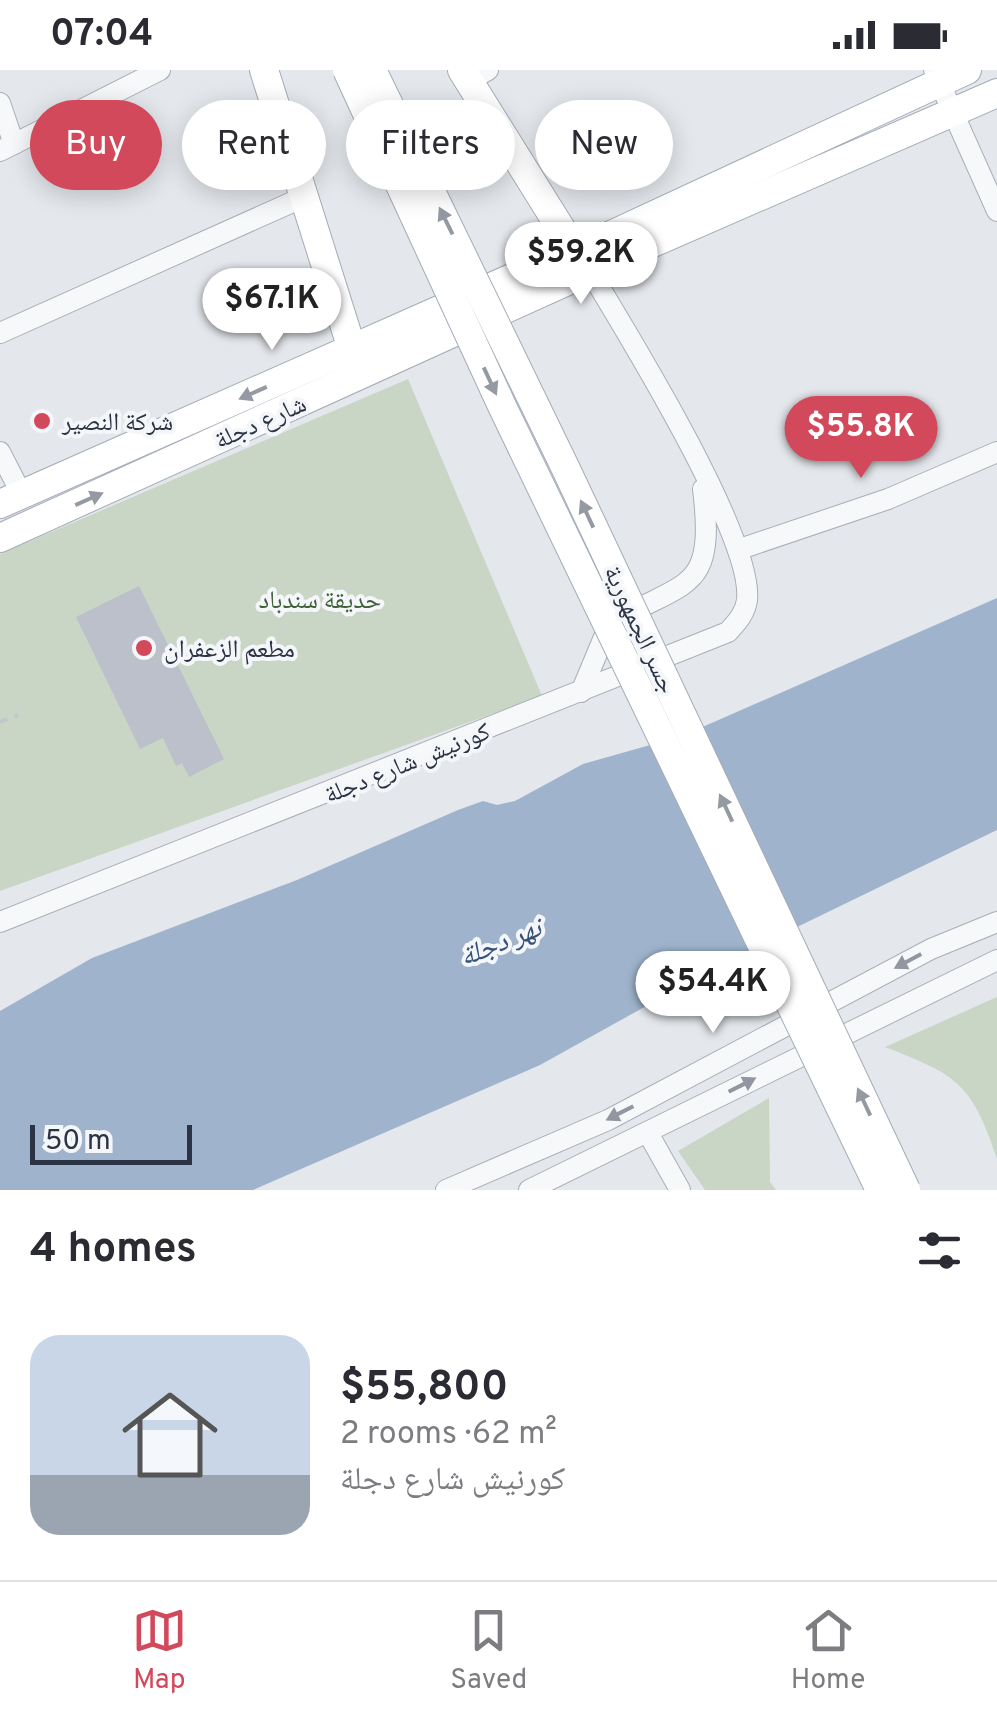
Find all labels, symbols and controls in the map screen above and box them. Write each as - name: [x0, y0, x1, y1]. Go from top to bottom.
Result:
- text: 07:04: [50, 11, 153, 60]
- chip: Buy: [30, 100, 162, 190]
- chip: Rent: [182, 100, 326, 190]
- chip: Filters: [346, 100, 515, 190]
- chip: New: [535, 100, 673, 190]
- one-way arrow: [438, 206, 455, 235]
- pin: $59.2K: [500, 222, 662, 307]
- text: $59.2K: [527, 234, 635, 274]
- pin: $67.1K: [191, 268, 353, 353]
- text: $67.1K: [224, 280, 320, 320]
- one-way arrow: [482, 367, 499, 396]
- one-way arrow: [238, 385, 268, 401]
- street label: شارع دجلة: [210, 389, 312, 458]
- pin: $55.8K: [780, 396, 942, 481]
- place label: شركة النصير: [61, 408, 173, 440]
- text: $55.8K: [807, 408, 915, 448]
- marker: شركة النصير: [31, 410, 53, 432]
- one-way arrow: [74, 491, 104, 507]
- one-way arrow: [579, 499, 596, 528]
- street label: جسر الجمهورية: [595, 561, 682, 699]
- park label: حديقة سندباد: [259, 586, 381, 618]
- place label: مطعم الزعفران: [164, 635, 295, 667]
- marker: مطعم الزعفران: [133, 637, 155, 659]
- street label: كورنيش شارع دجلة: [321, 717, 496, 813]
- one-way arrow: [717, 793, 734, 822]
- water label: نهر دجلة: [455, 910, 551, 976]
- pin: $54.4K: [632, 951, 794, 1036]
- one-way arrow: [894, 952, 922, 969]
- text: $54.4K: [658, 963, 769, 1003]
- one-way arrow: [727, 1077, 756, 1094]
- one-way arrow: [855, 1087, 872, 1116]
- one-way arrow: [606, 1104, 635, 1121]
- scale bar: [30, 1120, 192, 1164]
- text: 50 m: [45, 1124, 111, 1160]
- icon: filters: [912, 1223, 967, 1278]
- text: 4 homes: [30, 1224, 197, 1277]
- text: $55,800: [340, 1362, 508, 1415]
- icon: home: [110, 1375, 230, 1495]
- text: 2 rooms · 62 m²: [340, 1415, 557, 1455]
- text: كورنيش شارع دجلة: [340, 1461, 565, 1501]
- tab: Map: [132, 1603, 187, 1699]
- tab: Saved: [450, 1603, 527, 1699]
- tab: Home: [791, 1603, 865, 1699]

